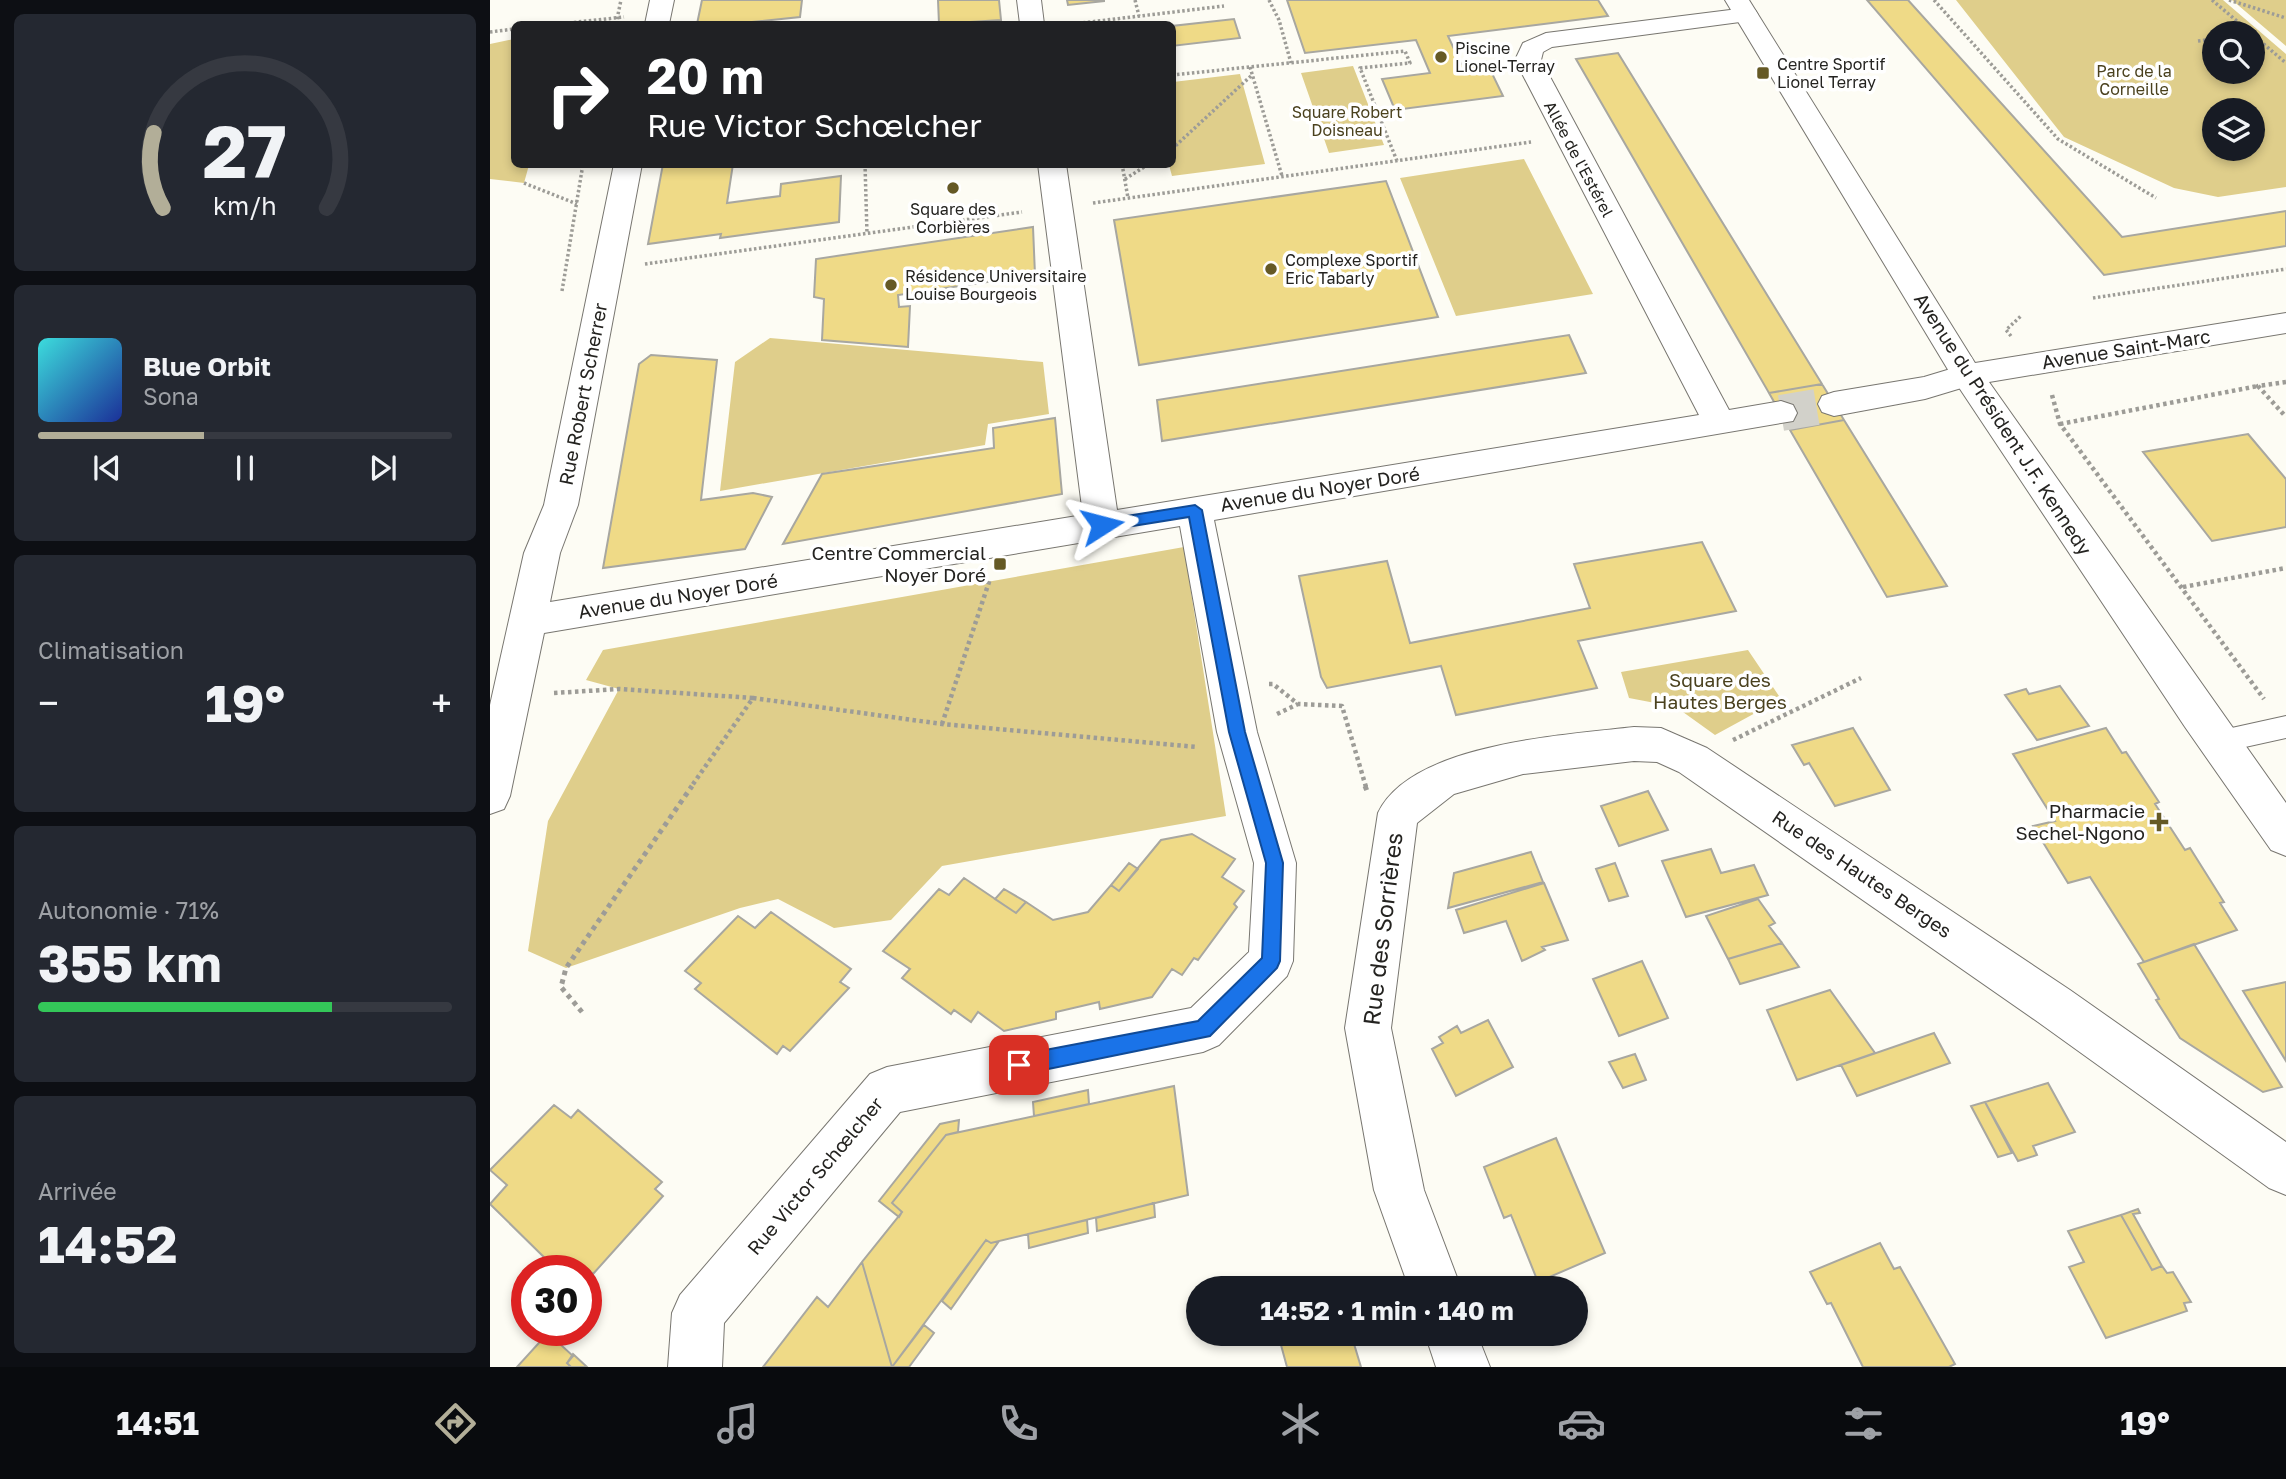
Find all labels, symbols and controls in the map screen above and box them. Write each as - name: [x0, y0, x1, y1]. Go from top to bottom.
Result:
- map controls: [2202, 21, 2265, 161]
- button: search: [2202, 21, 2265, 84]
- place label: Piscine Lionel-Terray: [1455, 38, 1555, 76]
- text: 20 m: [647, 46, 764, 105]
- icon: right: [532, 49, 623, 140]
- marker: Piscine Lionel-Terray: [1433, 49, 1449, 65]
- place label: Centre Sportif Lionel Terray: [1777, 54, 1886, 92]
- park label: Parc de la Corneille: [2096, 61, 2172, 99]
- marker: Centre Sportif Lionel Terray: [1755, 65, 1771, 81]
- street label: Allée de l'Estérel: [1540, 98, 1618, 220]
- button: layers: [2202, 98, 2265, 161]
- park label: Square Robert Doisneau: [1292, 102, 1402, 140]
- text: Rue Victor Schœlcher: [647, 106, 982, 144]
- text: 27: [203, 108, 287, 195]
- marker: Square des Corbières: [945, 180, 961, 196]
- text: km/h: [213, 190, 277, 221]
- place label: Square des Corbières: [910, 199, 996, 237]
- place label: Complexe Sportif Eric Tabarly: [1285, 250, 1418, 288]
- marker: Complexe Sportif Eric Tabarly: [1263, 261, 1279, 277]
- place label: Résidence Universitaire Louise Bourgeois: [905, 266, 1087, 304]
- marker: Résidence Universitaire Louise Bourgeois: [883, 277, 899, 293]
- street label: Avenue du Président J.F. Kennedy: [1910, 288, 2097, 559]
- street label: Rue Robert Scherrer: [554, 300, 612, 487]
- street label: Avenue Saint-Marc: [2040, 324, 2212, 373]
- text: Blue Orbit: [143, 351, 271, 382]
- text: Sona: [143, 382, 199, 410]
- icon: previous: [88, 449, 126, 487]
- icon: pause: [226, 449, 264, 487]
- icon: next: [364, 449, 402, 487]
- street label: Avenue du Noyer Doré: [1219, 461, 1421, 516]
- position arrow: [1065, 488, 1139, 562]
- place label: Centre Commercial Noyer Doré: [812, 541, 986, 586]
- marker: Centre Commercial Noyer Doré: [992, 556, 1008, 572]
- street label: Avenue du Noyer Doré: [577, 568, 779, 623]
- text: Climatisation: [38, 636, 184, 664]
- park label: Square des Hautes Berges: [1653, 668, 1787, 713]
- text: 19°: [205, 671, 285, 733]
- text: −: [38, 680, 59, 725]
- text: +: [431, 680, 452, 725]
- place label: Pharmacie Sechel-Ngono: [2016, 799, 2145, 844]
- street label: Rue des Hautes Berges: [1768, 805, 1956, 942]
- marker: Pharmacie Sechel-Ngono: [2151, 814, 2167, 830]
- street label: Rue des Sorrières: [1356, 831, 1408, 1027]
- text: Autonomie · 71%: [38, 896, 219, 924]
- text: 355 km: [38, 931, 222, 993]
- pin: [989, 1035, 1049, 1095]
- icon: arrive: [1000, 1046, 1038, 1084]
- street label: Rue Victor Schœlcher: [742, 1092, 888, 1259]
- text: Arrivée: [38, 1177, 117, 1205]
- text: 14:52: [38, 1212, 177, 1274]
- speed limit sign: 30: [511, 1255, 602, 1346]
- text: 14:52 · 1 min · 140 m: [1260, 1295, 1514, 1326]
- icon: directions: [431, 1399, 480, 1448]
- icon: music: [713, 1399, 762, 1448]
- icon: phone: [994, 1399, 1043, 1448]
- icon: climate: [1276, 1399, 1325, 1448]
- icon: car: [1557, 1399, 1606, 1448]
- icon: filters: [1839, 1399, 1888, 1448]
- text: 14:51: [116, 1404, 199, 1442]
- text: 19°: [2120, 1404, 2170, 1442]

